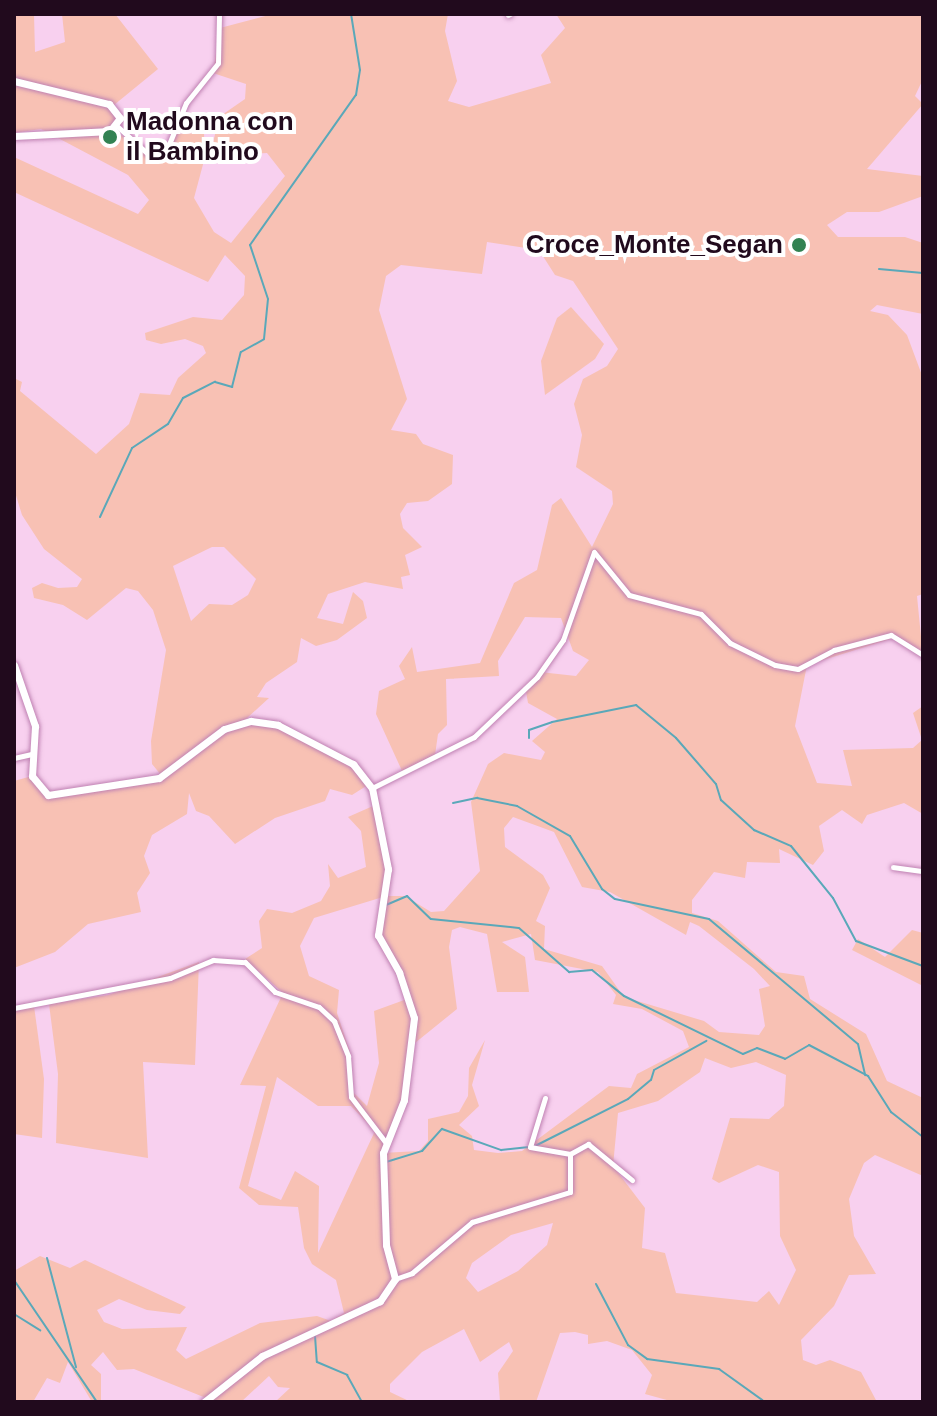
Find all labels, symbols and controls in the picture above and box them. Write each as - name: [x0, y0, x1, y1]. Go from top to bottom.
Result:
- place label: Madonna con il Bambino: [126, 106, 294, 168]
- marker: Madonna con il Bambino: [101, 128, 119, 146]
- place label: Croce_Monte_Segan: [526, 229, 783, 261]
- marker: Croce_Monte_Segan: [790, 236, 808, 254]

